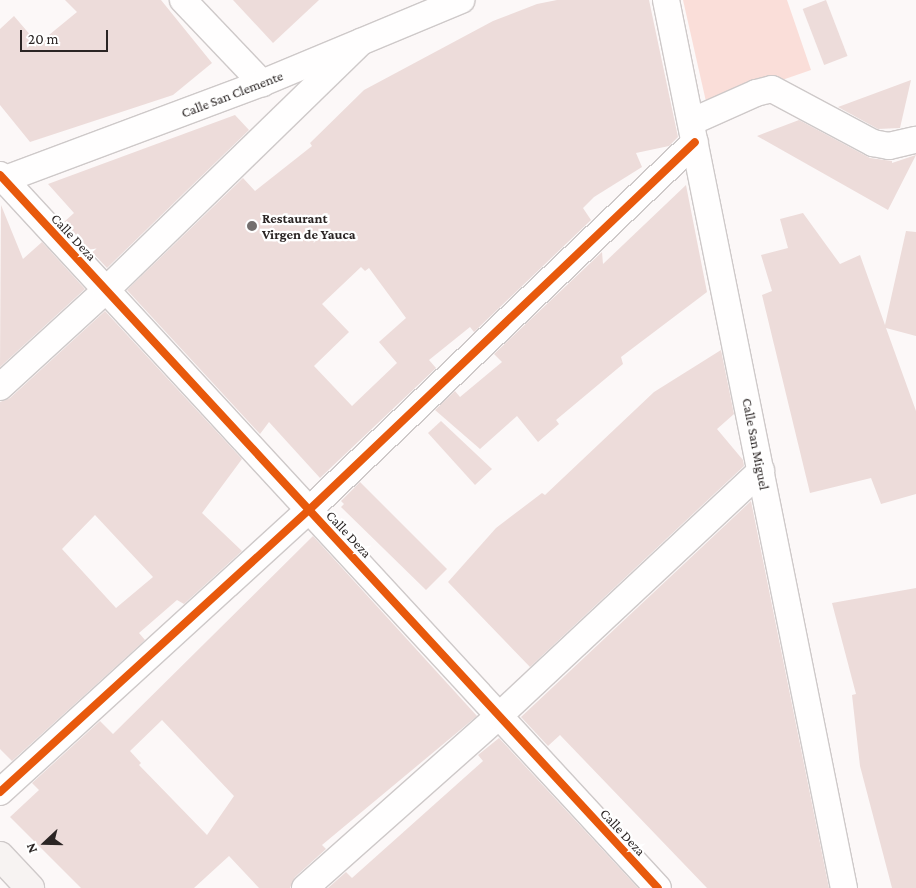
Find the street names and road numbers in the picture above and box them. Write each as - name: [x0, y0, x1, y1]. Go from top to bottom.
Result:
- street label: Calle San Clemente: [179, 67, 285, 121]
- street label: Calle Deza: [48, 210, 100, 264]
- street label: Calle San Miguel: [739, 397, 773, 491]
- street label: Calle Deza: [323, 507, 375, 561]
- street label: Calle Deza: [597, 805, 649, 859]

